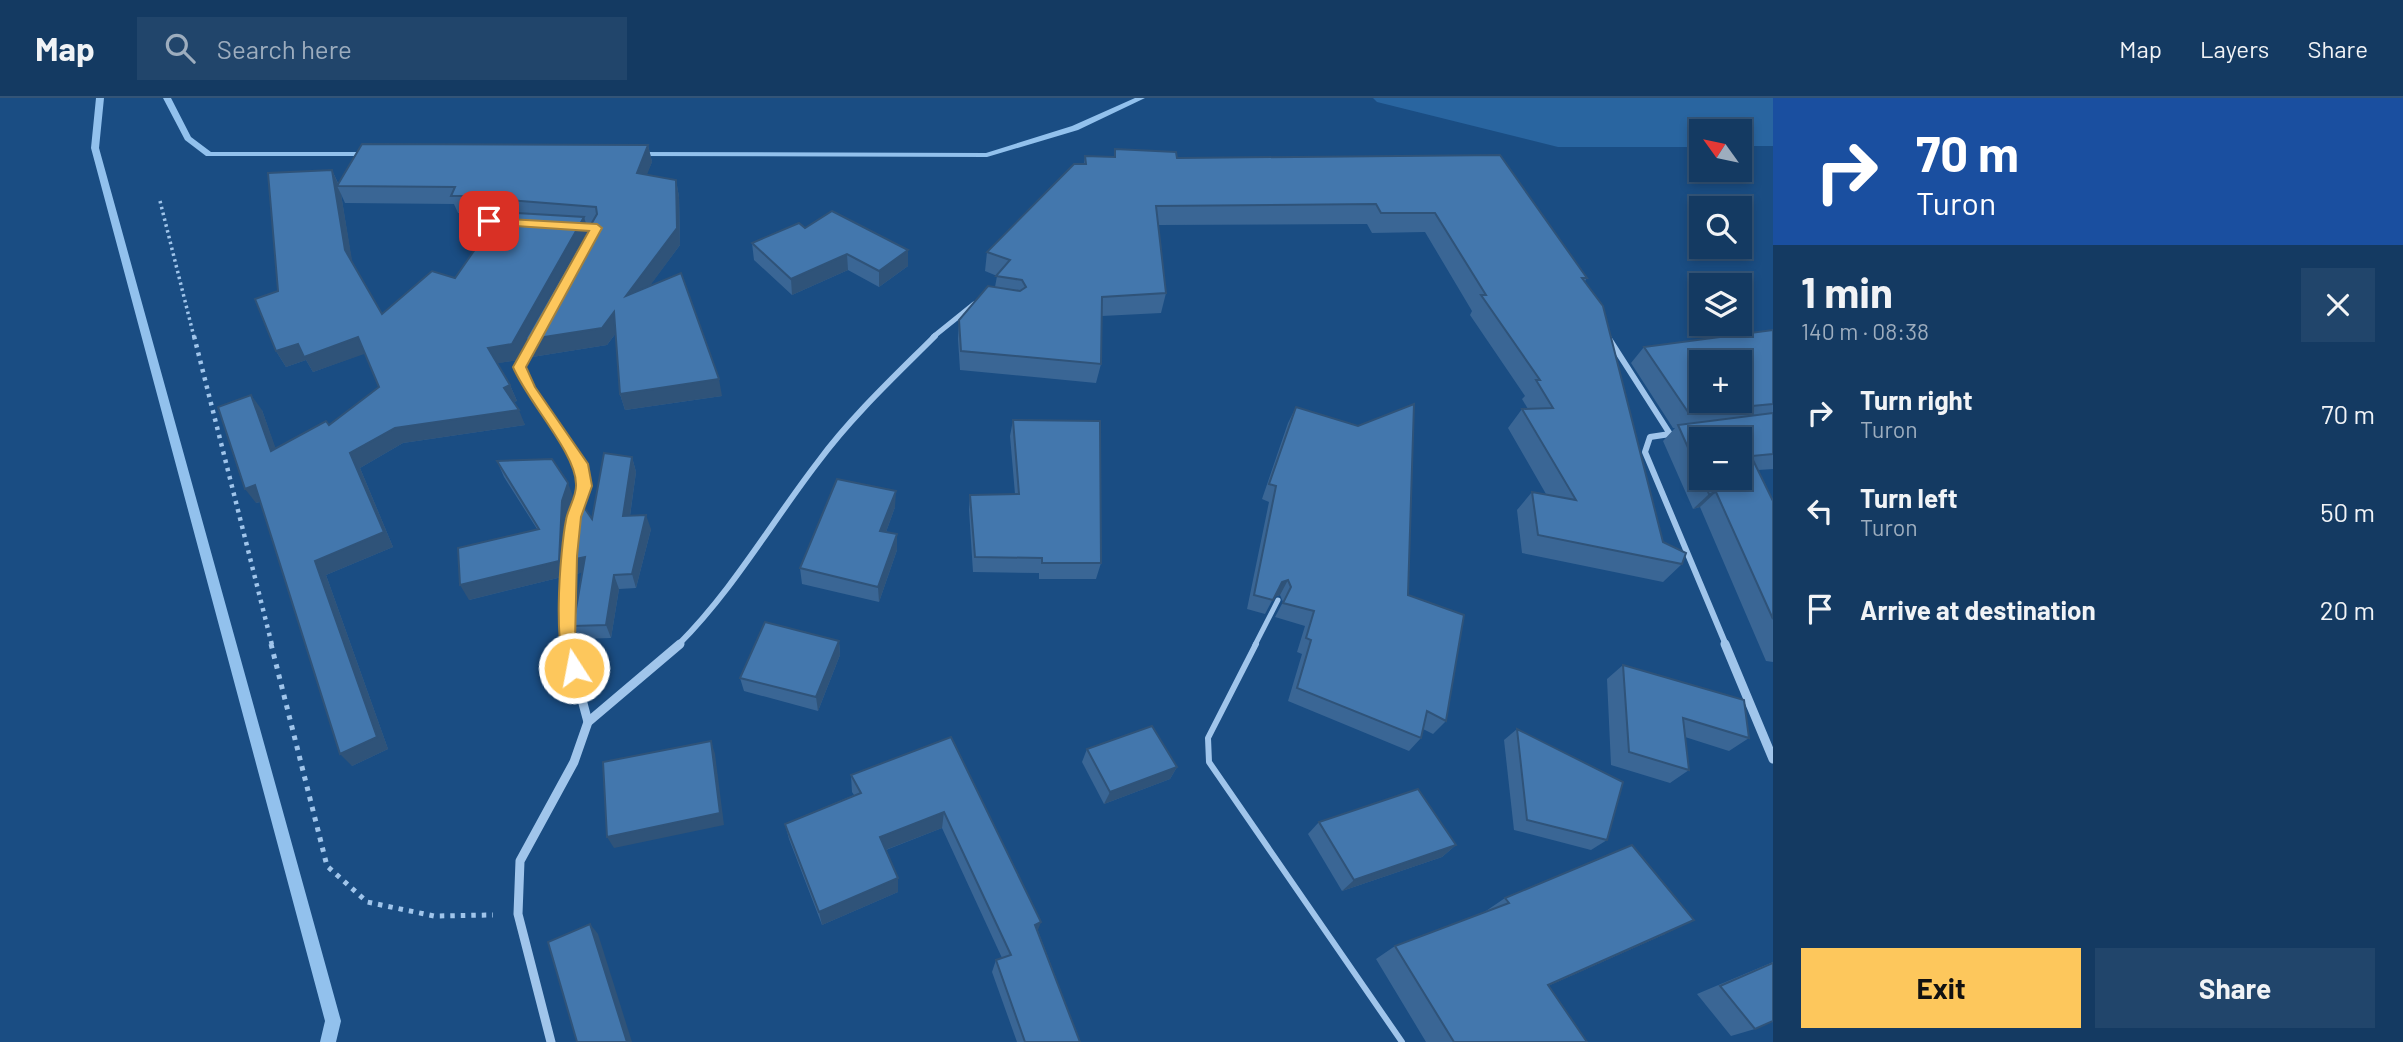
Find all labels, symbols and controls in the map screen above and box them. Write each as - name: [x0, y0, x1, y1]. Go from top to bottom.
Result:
- search box: [137, 17, 627, 80]
- text: Map: [35, 28, 95, 68]
- icon: search: [161, 29, 199, 67]
- text: Search here: [217, 33, 352, 64]
- text: Map: [2119, 34, 2162, 63]
- text: Layers: [2200, 34, 2269, 63]
- text: Share: [2307, 34, 2368, 63]
- north arrow: [1689, 119, 1752, 182]
- map controls: [1689, 119, 1752, 490]
- text: 70 m: [1916, 123, 2019, 182]
- icon: right: [1801, 126, 1892, 217]
- text: Turon: [1916, 183, 1996, 221]
- pin: [459, 191, 519, 251]
- button: search: [1689, 196, 1752, 259]
- icon: arrive: [470, 202, 508, 240]
- text: 1 min: [1801, 266, 1893, 316]
- button: close: [2301, 268, 2375, 342]
- button: layers: [1689, 273, 1752, 336]
- text: 140 m · 08:38: [1801, 317, 1929, 345]
- button: +: [1689, 350, 1752, 413]
- text: Turn right: [1860, 384, 1973, 415]
- icon: right: [1801, 394, 1839, 432]
- text: 70 m: [2321, 398, 2375, 429]
- text: Turon: [1860, 415, 1918, 443]
- button: −: [1689, 427, 1752, 490]
- text: Turn left: [1860, 482, 1958, 513]
- icon: left: [1801, 492, 1839, 530]
- text: 50 m: [2320, 496, 2375, 527]
- text: Turon: [1860, 513, 1918, 541]
- icon: arrive: [1801, 590, 1839, 628]
- text: Arrive at destination: [1860, 594, 2096, 625]
- text: 20 m: [2320, 594, 2375, 625]
- position arrow: [537, 631, 611, 705]
- button: Exit: [1801, 948, 2081, 1028]
- button: Share: [2095, 948, 2375, 1028]

